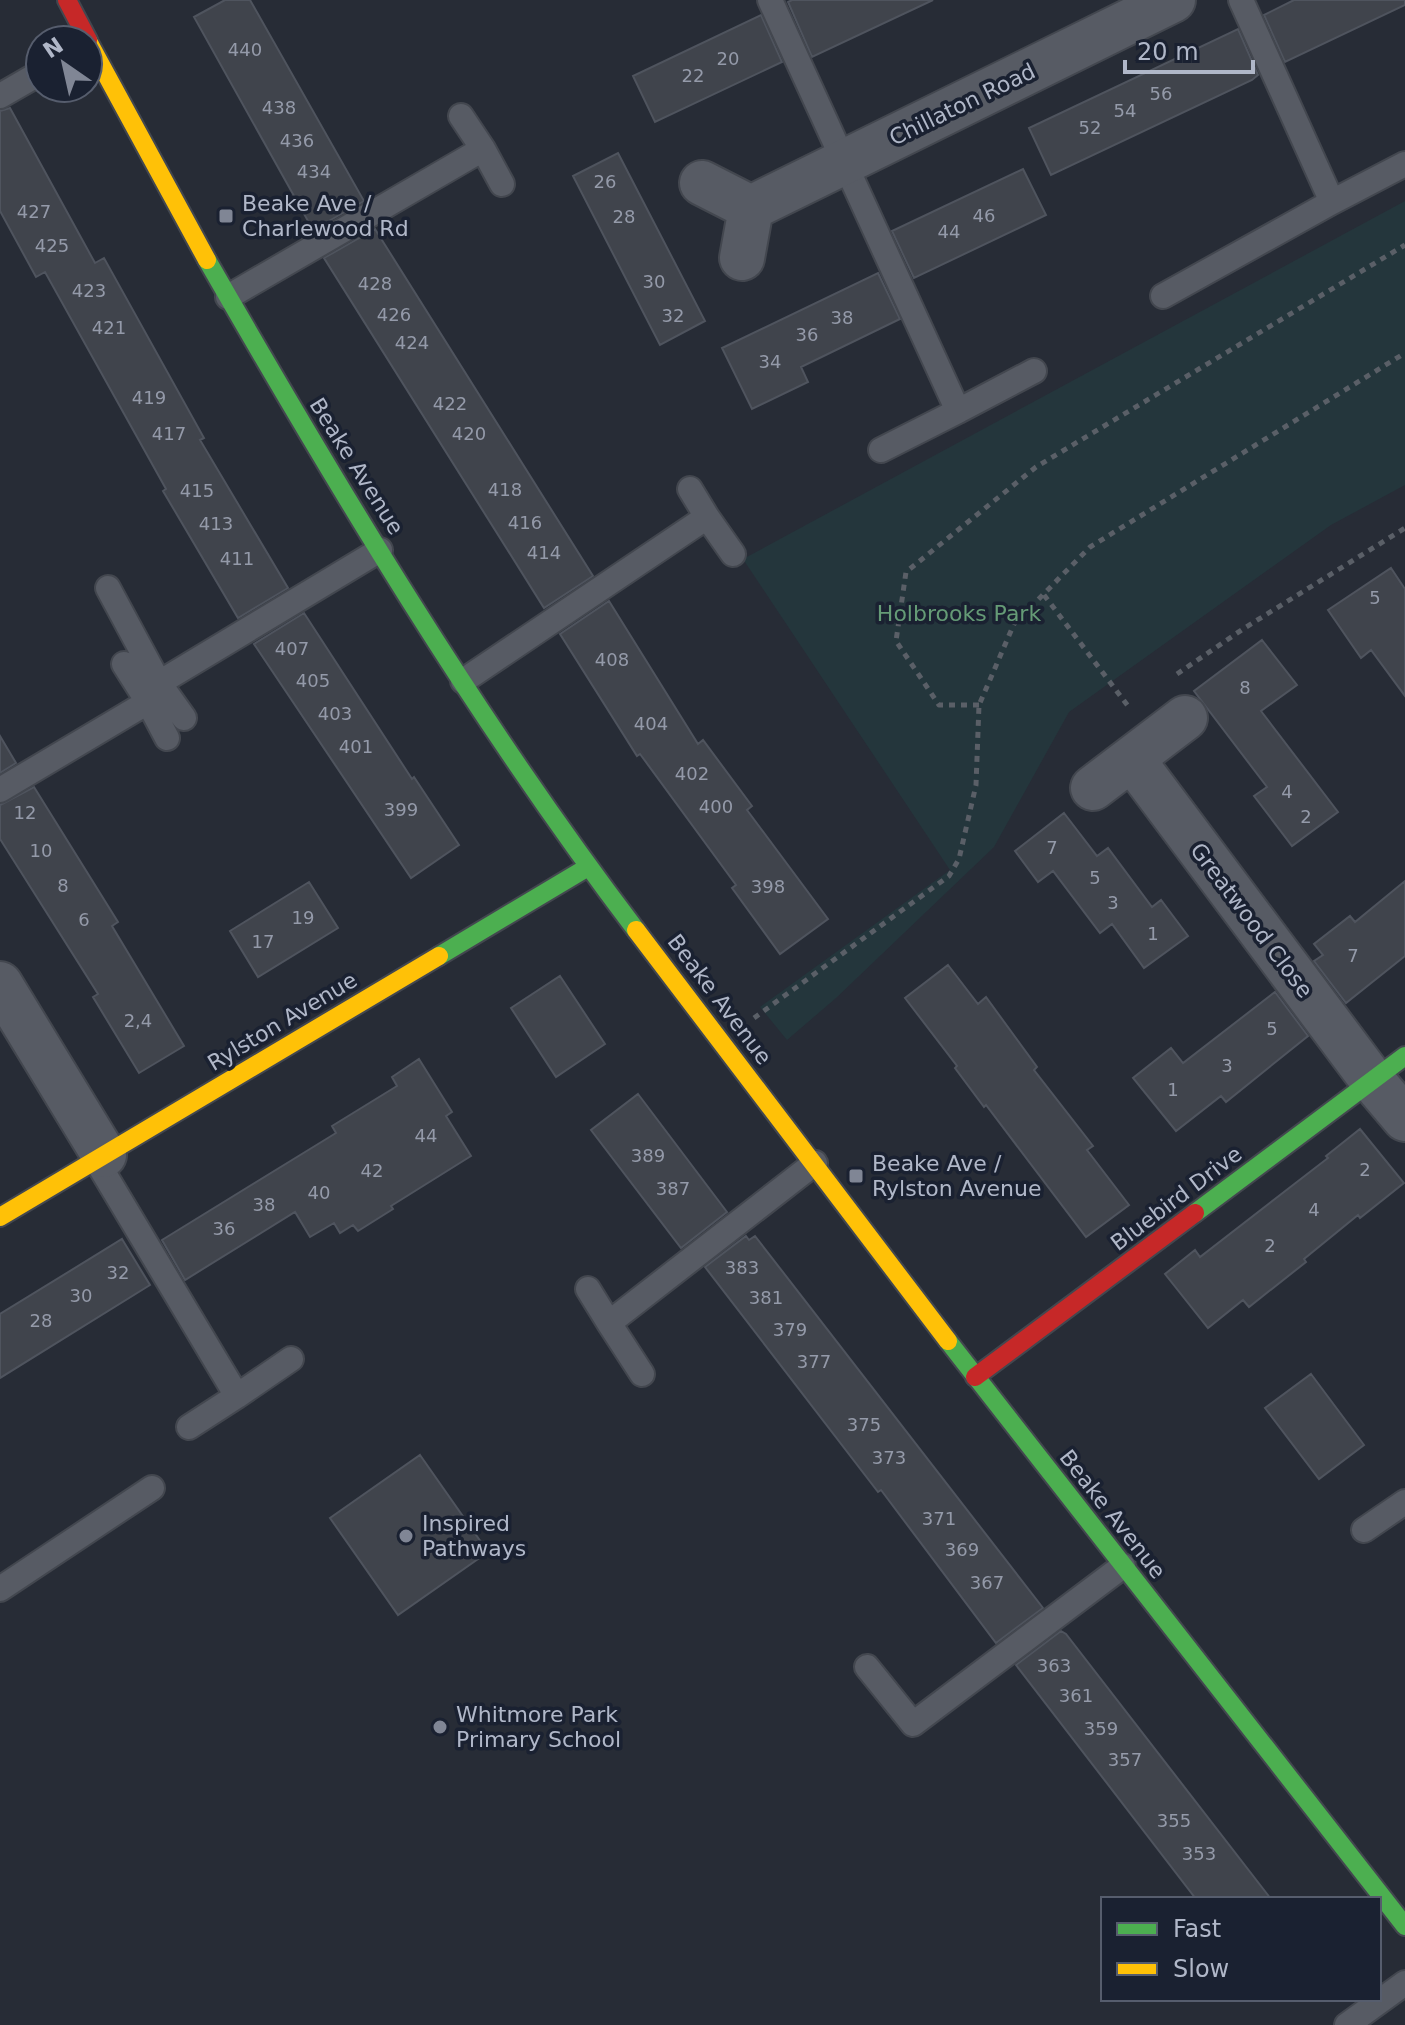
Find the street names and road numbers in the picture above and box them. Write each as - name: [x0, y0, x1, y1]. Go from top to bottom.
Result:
- street label: Chillaton Road: [885, 58, 1039, 151]
- street label: Beake Avenue: [305, 393, 409, 539]
- street label: Greatwood Close: [1185, 838, 1318, 1003]
- street label: Beake Avenue: [663, 929, 777, 1069]
- street label: Rylston Avenue: [203, 967, 361, 1076]
- street label: Bluebird Drive: [1106, 1141, 1247, 1256]
- street label: Beake Avenue: [1055, 1445, 1171, 1584]

